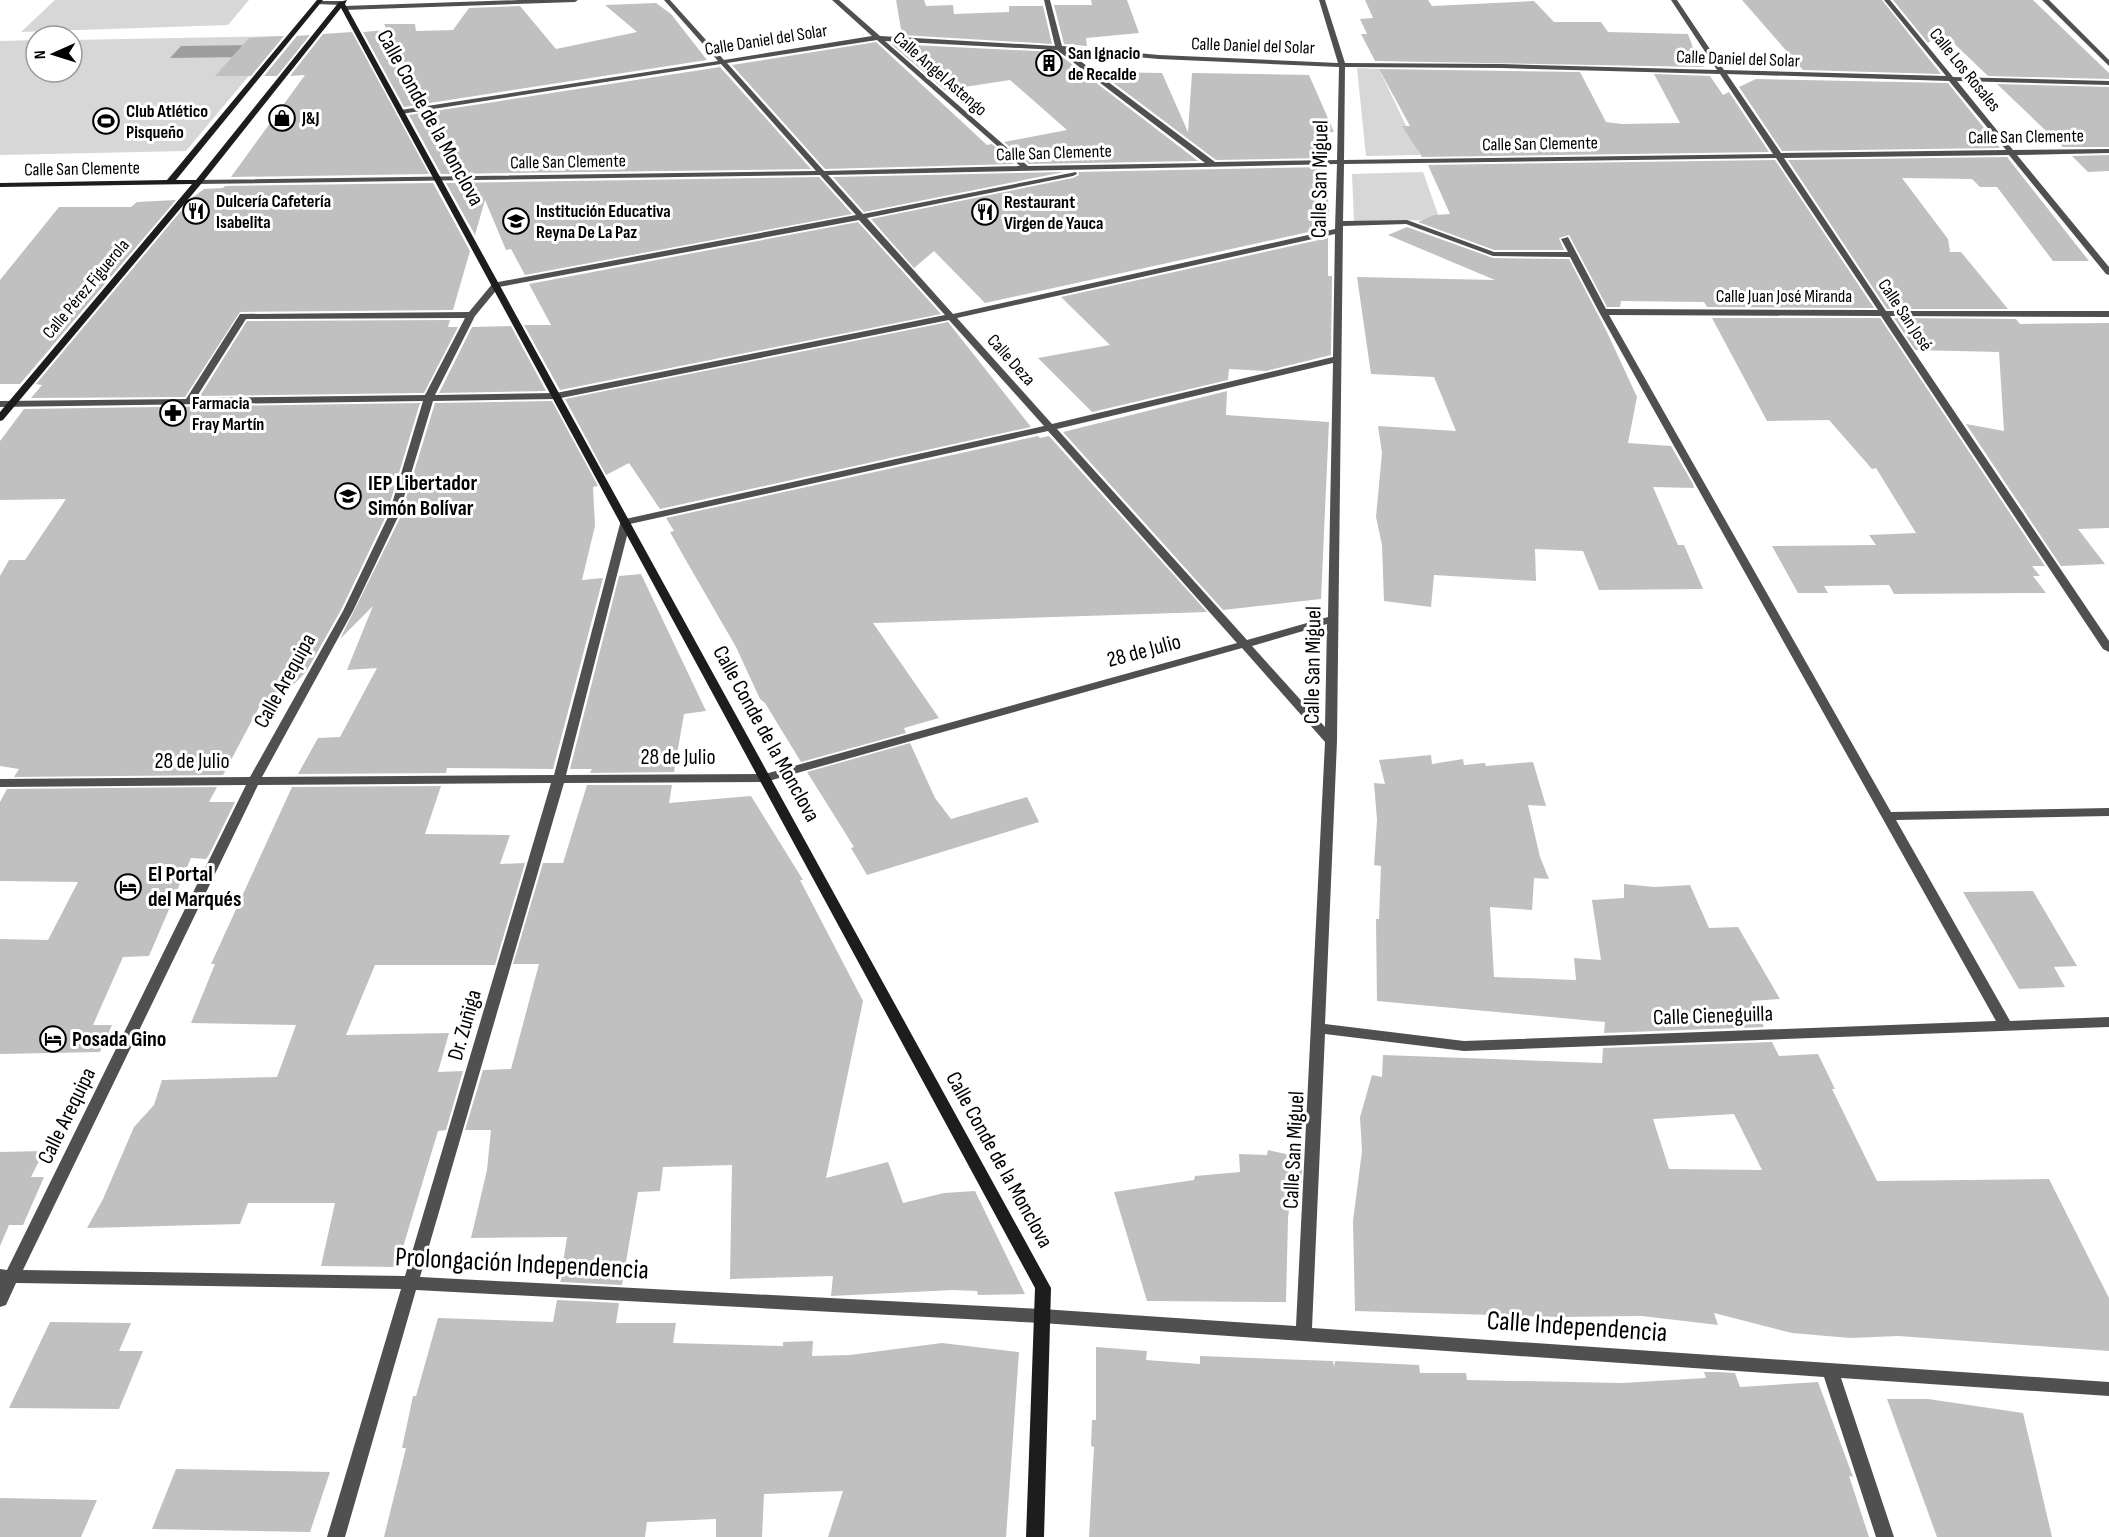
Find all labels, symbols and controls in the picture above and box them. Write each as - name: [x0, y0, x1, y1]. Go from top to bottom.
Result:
- street label: Calle Daniel del Solar: [703, 20, 829, 60]
- north arrow: [24, 24, 84, 84]
- street label: Calle Los Rosales: [1925, 24, 2005, 116]
- street label: Calle Conde de la Monclova: [370, 25, 490, 211]
- street label: Calle Angel Astengo: [889, 28, 991, 120]
- street label: Calle Daniel del Solar: [1191, 33, 1315, 59]
- place label: San Ignacio de Recalde: [1068, 43, 1140, 85]
- street label: Calle Daniel del Solar: [1676, 46, 1800, 72]
- building icon: San Ignacio de Recalde: [1034, 48, 1064, 78]
- text: N: [31, 50, 50, 59]
- place label: Club Atlético Pisqueño: [126, 101, 208, 143]
- shop icon: J&J: [267, 103, 297, 133]
- sports icon: Club Atlético Pisqueño: [91, 106, 121, 136]
- place label: J&J: [301, 108, 320, 129]
- street label: Calle San Miguel: [1305, 120, 1335, 238]
- street label: Calle San Clemente: [1968, 125, 2084, 149]
- street label: Calle San Clemente: [1482, 132, 1598, 156]
- street label: Calle San Clemente: [996, 140, 1112, 166]
- street label: Calle San Clemente: [510, 150, 626, 174]
- street label: Calle San Clemente: [24, 157, 140, 181]
- place label: Dulcería Cafetería Isabelita: [216, 191, 331, 233]
- place label: Restaurant Virgen de Yauca: [1004, 192, 1103, 234]
- restaurant icon: Dulcería Cafetería Isabelita: [181, 196, 211, 226]
- restaurant icon: Restaurant Virgen de Yauca: [970, 197, 1000, 227]
- place label: Institución Educativa Reyna De La Paz: [536, 201, 671, 243]
- school or university icon: Institución Educativa Reyna De La Paz: [501, 206, 531, 236]
- street label: Calle Pérez Figuerola: [38, 235, 134, 343]
- street label: Calle San José: [1873, 275, 1937, 355]
- street label: Calle Juan José Miranda: [1716, 286, 1852, 307]
- street label: Calle Deza: [983, 330, 1039, 390]
- place label: Farmacia Fray Martín: [192, 393, 264, 435]
- pharmacy icon: Farmacia Fray Martín: [158, 398, 188, 428]
- place label: IEP Libertador Simón Bolívar: [368, 470, 477, 522]
- school or university icon: IEP Libertador Simón Bolívar: [333, 481, 363, 511]
- street label: Calle San Miguel: [1298, 606, 1328, 724]
- street label: 28 de Julio: [1104, 628, 1184, 674]
- street label: Calle Arequipa: [248, 629, 322, 733]
- street label: Calle Conde de la Monclova: [706, 641, 826, 827]
- street label: 28 de Julio: [640, 744, 716, 771]
- street label: 28 de Julio: [154, 748, 230, 775]
- place label: El Portal del Marqués: [148, 861, 241, 913]
- hotel icon: El Portal del Marqués: [113, 872, 143, 902]
- street label: Dr. Zuñiga: [442, 987, 488, 1063]
- street label: Calle Cieneguilla: [1653, 1000, 1773, 1032]
- hotel icon: Posada Gino: [38, 1024, 68, 1054]
- place label: Posada Gino: [72, 1026, 166, 1053]
- street label: Calle Arequipa: [32, 1063, 102, 1169]
- street label: Calle Conde de la Monclova: [939, 1067, 1059, 1253]
- street label: Calle San Miguel: [1277, 1090, 1311, 1210]
- street label: Prolongación Independencia: [394, 1241, 650, 1287]
- street label: Calle Independencia: [1486, 1305, 1668, 1349]

